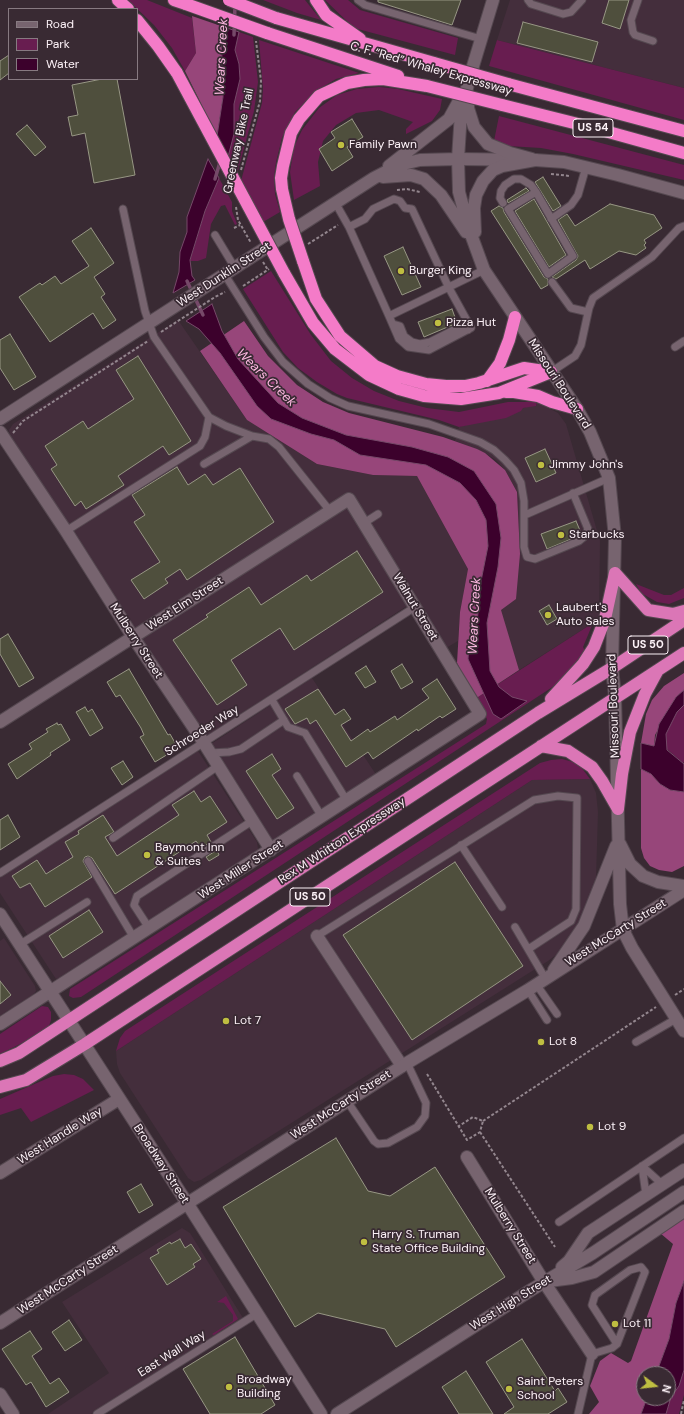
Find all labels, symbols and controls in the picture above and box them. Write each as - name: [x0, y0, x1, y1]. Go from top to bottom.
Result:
- legend: [8, 8, 138, 80]
- text: Road: [46, 16, 74, 32]
- water label: Wears Creek: [212, 18, 232, 96]
- text: Park: [46, 36, 70, 52]
- street label: C. F. “Red” Whaley Expressway: [348, 39, 514, 99]
- text: Water: [46, 56, 79, 72]
- street label: Greenway Bike Trail: [221, 87, 257, 195]
- road number: US 54: [573, 119, 613, 137]
- place label: Family Pawn: [349, 138, 417, 152]
- marker: Family Pawn: [336, 140, 346, 150]
- street label: West Dunklin Street: [174, 239, 274, 311]
- place label: Burger King: [409, 264, 472, 278]
- marker: Burger King: [396, 266, 406, 276]
- place label: Pizza Hut: [446, 316, 496, 330]
- marker: Pizza Hut: [433, 318, 443, 328]
- street label: Missouri Boulevard: [525, 336, 593, 432]
- water label: Wears Creek: [233, 346, 299, 410]
- place label: Jimmy John's: [549, 458, 623, 472]
- marker: Jimmy John's: [536, 460, 546, 470]
- place label: Starbucks: [569, 528, 625, 542]
- marker: Starbucks: [556, 530, 566, 540]
- street label: Walnut Street: [389, 571, 441, 643]
- street label: West Elm Street: [144, 574, 226, 634]
- water label: Wears Creek: [465, 577, 485, 655]
- street label: Mulberry Street: [106, 601, 166, 681]
- place label: Laubert's Auto Sales: [556, 601, 615, 629]
- marker: Laubert's Auto Sales: [543, 610, 553, 620]
- road number: US 50: [628, 636, 668, 654]
- street label: Missouri Boulevard: [605, 654, 623, 758]
- street label: Schroeder Way: [162, 702, 242, 760]
- street label: Rex M Whitton Expressway: [276, 794, 408, 888]
- street label: West Miller Street: [196, 837, 286, 903]
- place label: Baymont Inn & Suites: [155, 841, 224, 869]
- marker: Baymont Inn & Suites: [142, 850, 152, 860]
- road number: US 50: [290, 888, 330, 906]
- street label: West McCarty Street: [563, 896, 669, 970]
- place label: Lot 7: [234, 1014, 261, 1028]
- marker: Lot 7: [221, 1016, 231, 1026]
- place label: Lot 8: [549, 1035, 577, 1049]
- marker: Lot 8: [536, 1037, 546, 1047]
- street label: West McCarty Street: [288, 1067, 394, 1143]
- street label: West Handle Way: [15, 1104, 105, 1168]
- place label: Lot 9: [598, 1120, 626, 1134]
- street label: Broadway Street: [130, 1122, 192, 1206]
- marker: Lot 9: [585, 1122, 595, 1132]
- street label: Mulberry Street: [481, 1185, 539, 1267]
- place label: Harry S. Truman State Office Building: [372, 1228, 485, 1256]
- marker: Harry S. Truman State Office Building: [359, 1237, 369, 1247]
- street label: West McCarty Street: [15, 1242, 121, 1318]
- street label: West High Street: [468, 1272, 554, 1334]
- place label: Lot 11: [623, 1317, 651, 1331]
- marker: Lot 11: [610, 1319, 620, 1329]
- street label: East Wall Way: [135, 1327, 209, 1381]
- north arrow: [636, 1366, 676, 1406]
- place label: Broadway Building: [237, 1373, 292, 1401]
- place label: Saint Peters School: [517, 1375, 583, 1403]
- marker: Broadway Building: [224, 1382, 234, 1392]
- text: N: [659, 1383, 674, 1395]
- marker: Saint Peters School: [504, 1384, 514, 1394]

